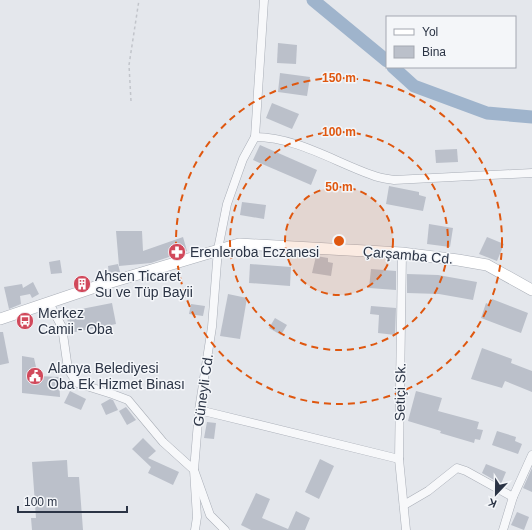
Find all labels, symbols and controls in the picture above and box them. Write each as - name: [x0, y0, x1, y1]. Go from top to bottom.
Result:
- legend: [386, 16, 516, 68]
- text: Yol: [422, 25, 438, 39]
- text: Bina: [422, 45, 446, 59]
- text: 150 m: [322, 71, 356, 85]
- text: 100 m: [322, 125, 356, 139]
- text: 50 m: [325, 180, 353, 194]
- centre of rings: [332, 234, 346, 248]
- pharmacy icon: Erenleroba Eczanesi: [167, 242, 187, 262]
- street label: Çarşamba Cd.: [362, 243, 454, 267]
- place label: Erenleroba Eczanesi: [190, 244, 319, 260]
- place label: Ahsen Ticaret Su ve Tüp Bayii: [95, 268, 193, 300]
- building icon: Ahsen Ticaret Su ve Tüp Bayii: [72, 274, 92, 294]
- place label: Merkez Camii - Oba: [38, 305, 113, 337]
- bus stop icon: Merkez Camii - Oba: [15, 311, 35, 331]
- street label: Güneyli Cd.: [190, 353, 216, 427]
- place label: Alanya Belediyesi Oba Ek Hizmet Binası: [48, 360, 185, 392]
- street label: Setiçi Sk.: [391, 363, 409, 421]
- public building icon: Alanya Belediyesi Oba Ek Hizmet Binası: [25, 366, 45, 386]
- north arrow: [476, 474, 516, 514]
- scale bar: [18, 488, 127, 514]
- text: 100 m: [24, 495, 57, 509]
- text: K: [486, 496, 498, 510]

